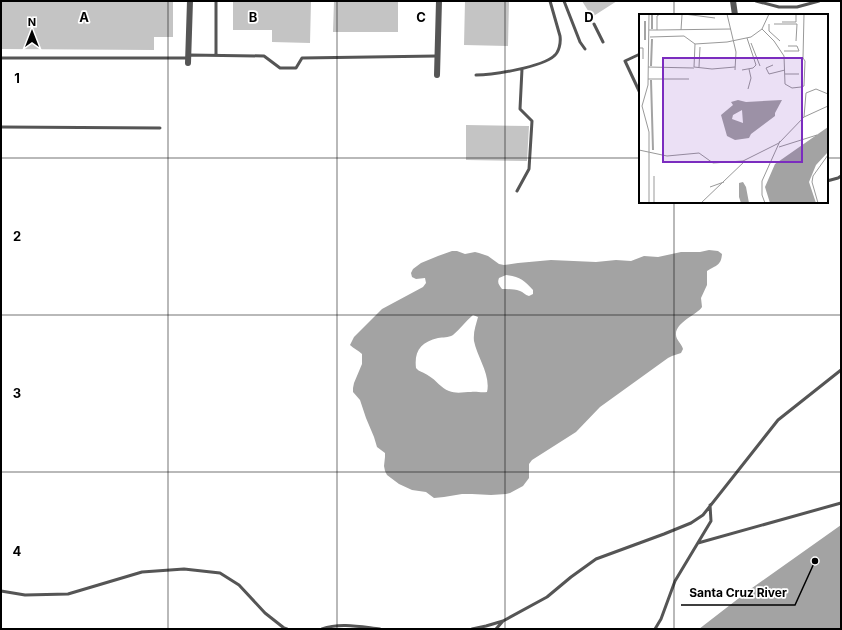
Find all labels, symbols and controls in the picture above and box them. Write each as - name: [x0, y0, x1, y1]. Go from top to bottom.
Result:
- text: A: [79, 9, 89, 25]
- text: B: [249, 9, 258, 25]
- text: C: [416, 9, 426, 25]
- text: D: [584, 9, 594, 25]
- north arrow: [12, 12, 52, 52]
- inset map: [639, 14, 828, 203]
- text: N: [28, 15, 36, 29]
- text: 1: [14, 70, 20, 86]
- text: 2: [13, 228, 21, 244]
- text: 3: [13, 385, 21, 401]
- text: 4: [13, 543, 22, 559]
- callout: Santa Cruz River: [681, 581, 795, 605]
- text: Santa Cruz River: [689, 585, 787, 600]

